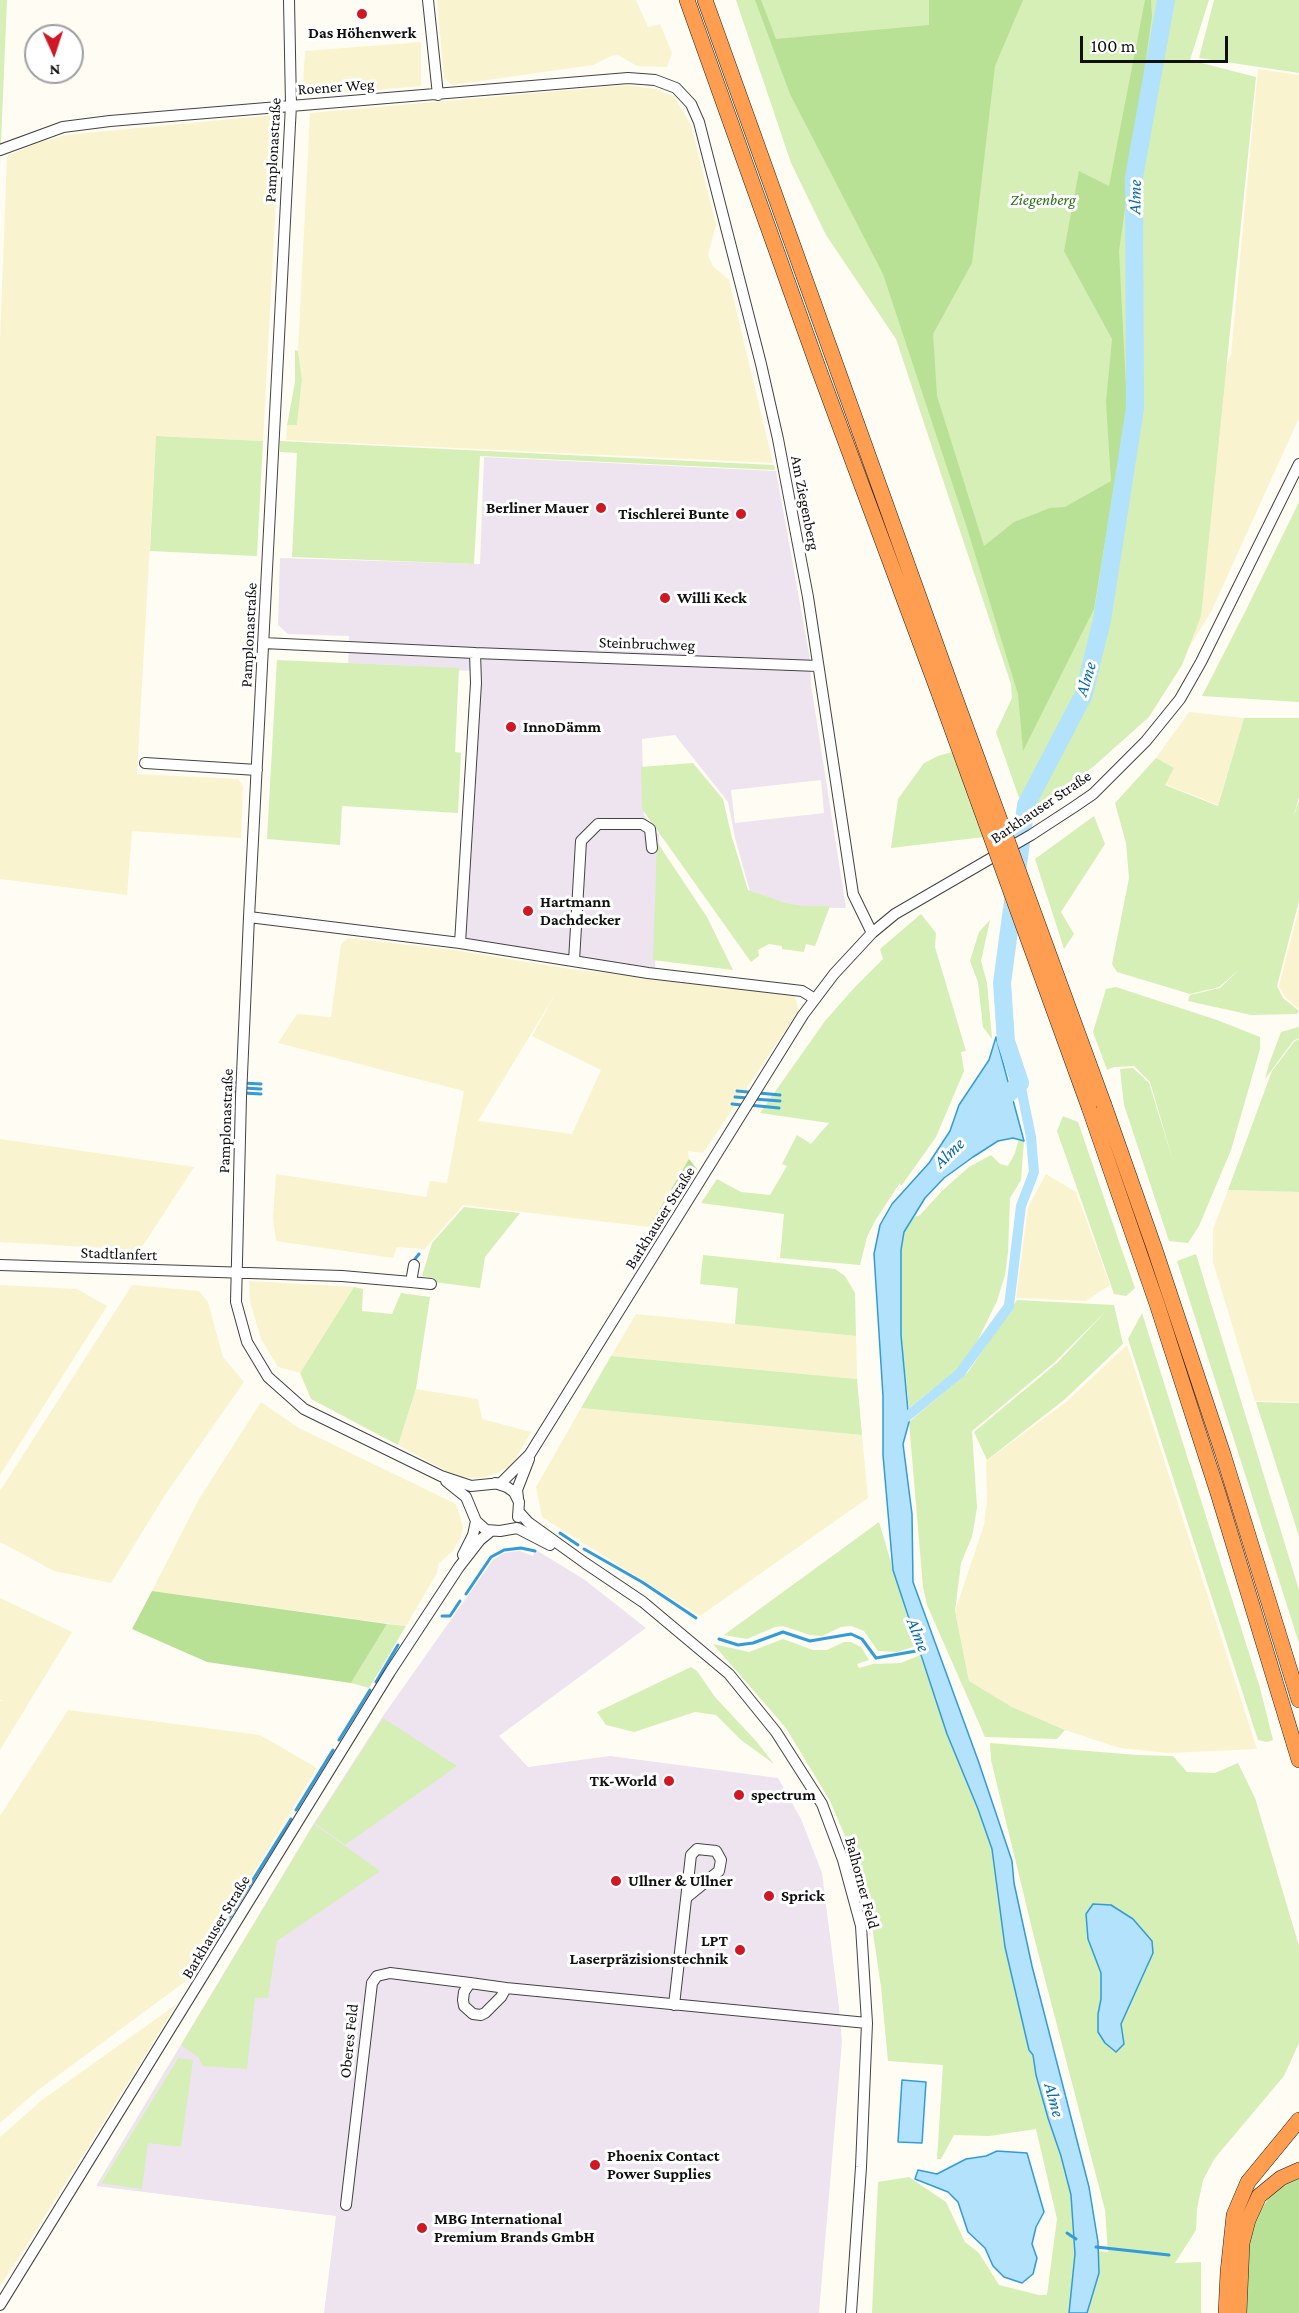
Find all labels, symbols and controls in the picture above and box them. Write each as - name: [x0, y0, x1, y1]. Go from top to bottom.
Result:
- marker: Das Höhenwerk: [355, 7, 369, 21]
- place label: Das Höhenwerk: [308, 23, 416, 43]
- north arrow: [24, 24, 84, 84]
- scale bar: [1083, 24, 1232, 62]
- text: 100 m: [1091, 36, 1135, 56]
- text: N: [49, 62, 61, 79]
- street label: Roener Weg: [297, 75, 375, 99]
- street label: Pamplonastraße: [261, 97, 285, 203]
- water label: Alme: [1124, 179, 1146, 215]
- park label: Ziegenberg: [1010, 190, 1076, 210]
- street label: Am Ziegenberg: [786, 454, 824, 552]
- place label: Berliner Mauer: [486, 498, 589, 518]
- marker: Berliner Mauer: [594, 501, 608, 515]
- place label: Tischlerei Bunte: [618, 504, 729, 524]
- marker: Tischlerei Bunte: [734, 507, 748, 521]
- street label: Pamplonastraße: [237, 582, 261, 688]
- place label: Willi Keck: [677, 588, 747, 608]
- marker: Willi Keck: [658, 591, 672, 605]
- street label: Steinbruchweg: [598, 633, 696, 655]
- water label: Alme: [1071, 659, 1101, 699]
- place label: InnoDämm: [523, 717, 601, 737]
- marker: InnoDämm: [504, 720, 518, 734]
- street label: Barkhauser Straße: [987, 766, 1095, 848]
- place label: Hartmann Dachdecker: [540, 892, 621, 930]
- marker: Hartmann Dachdecker: [521, 904, 535, 918]
- street label: Pamplonastraße: [215, 1068, 237, 1174]
- water label: Alme: [929, 1133, 969, 1173]
- street label: Barkhauser Straße: [621, 1163, 699, 1273]
- street label: Stadtlanfert: [80, 1243, 158, 1265]
- water label: Alme: [902, 1615, 934, 1655]
- place label: TK-World: [589, 1771, 657, 1791]
- marker: TK-World: [662, 1774, 676, 1788]
- place label: spectrum: [751, 1785, 816, 1805]
- marker: spectrum: [732, 1788, 746, 1802]
- street label: Balhorner Feld: [841, 1835, 883, 1931]
- place label: Ullner & Ullner: [628, 1871, 733, 1891]
- street label: Barkhauser Straße: [178, 1872, 254, 1982]
- marker: Ullner & Ullner: [609, 1874, 623, 1888]
- place label: Sprick: [781, 1886, 825, 1906]
- marker: Sprick: [762, 1889, 776, 1903]
- place label: LPT Laserpräzisionstechnik: [570, 1931, 728, 1969]
- marker: LPT Laserpräzisionstechnik: [733, 1943, 747, 1957]
- street label: Oberes Feld: [336, 2003, 362, 2079]
- water label: Alme: [1039, 2080, 1069, 2120]
- place label: Phoenix Contact Power Supplies: [607, 2146, 719, 2184]
- marker: Phoenix Contact Power Supplies: [588, 2158, 602, 2172]
- place label: MBG International Premium Brands GmbH: [434, 2209, 595, 2247]
- marker: MBG International Premium Brands GmbH: [415, 2221, 429, 2235]

